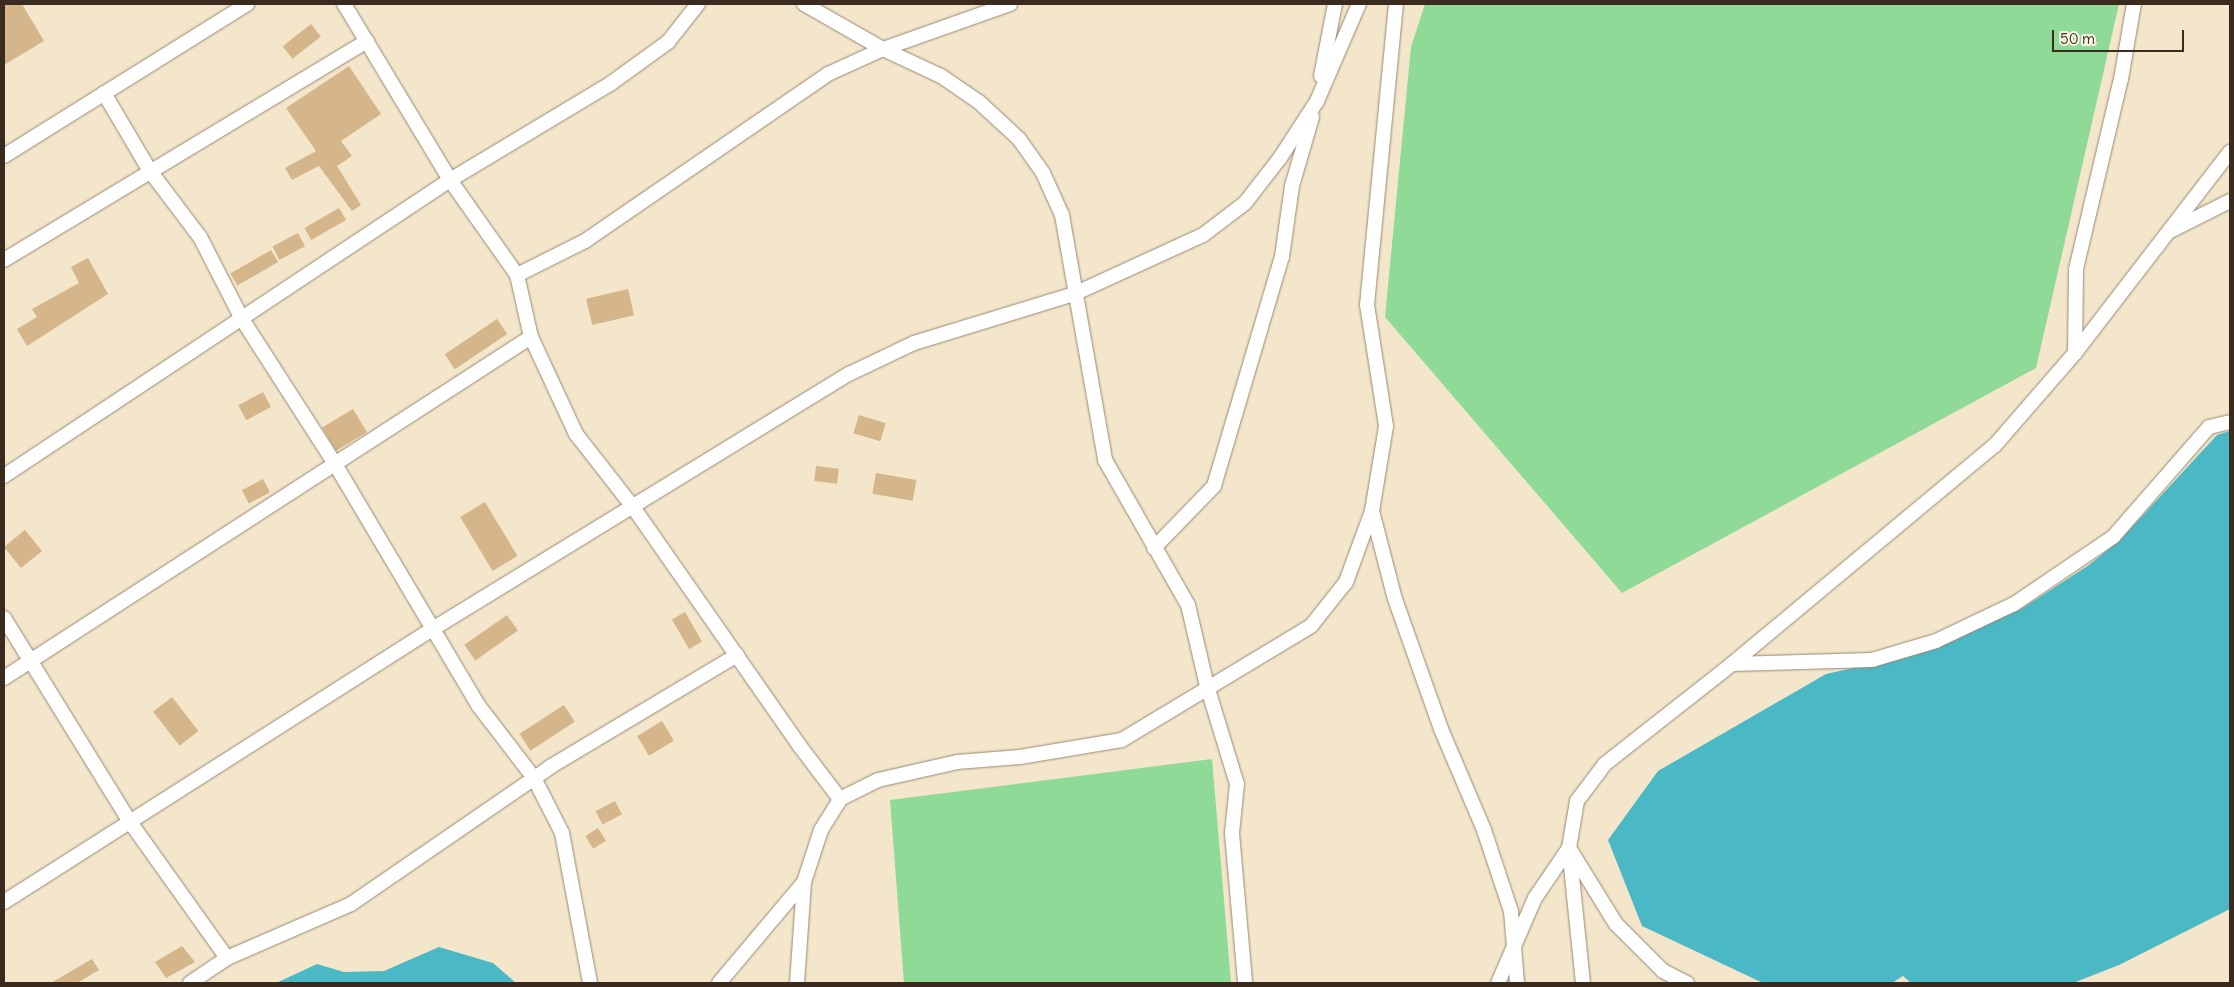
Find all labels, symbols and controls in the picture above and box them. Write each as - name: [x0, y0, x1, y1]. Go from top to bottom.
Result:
- scale bar: [2054, 20, 2186, 52]
- text: 50 m: [2060, 29, 2095, 48]

